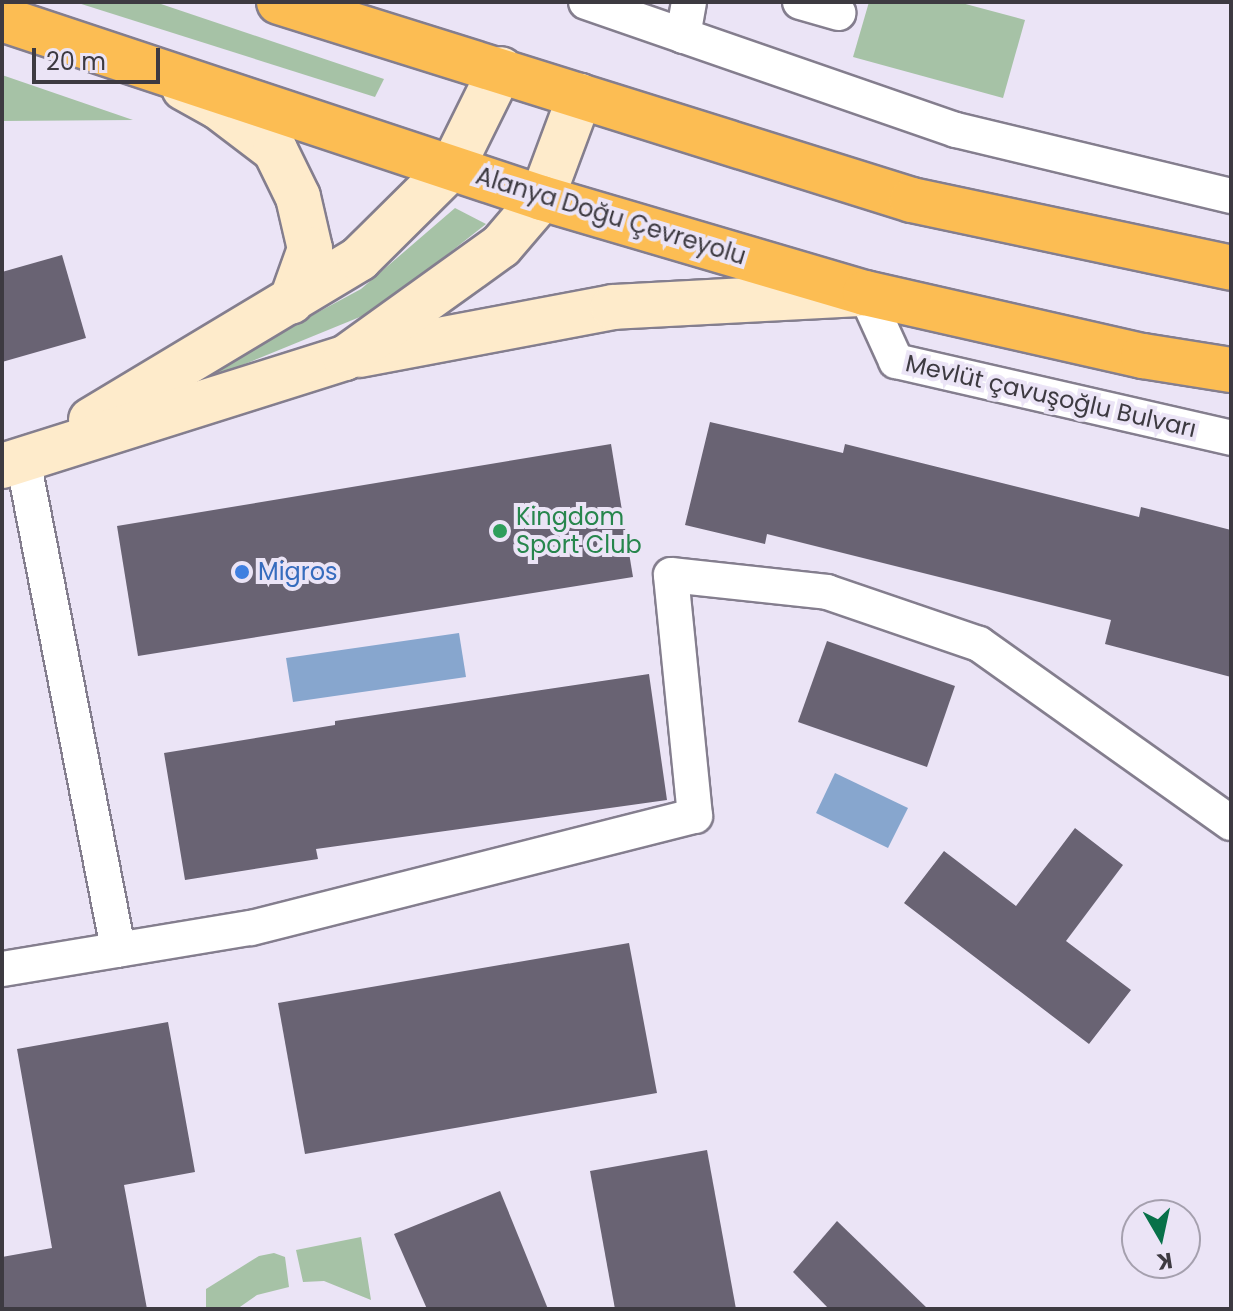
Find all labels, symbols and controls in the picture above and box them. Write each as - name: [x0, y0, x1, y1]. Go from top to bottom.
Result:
- scale bar: [36, 32, 164, 82]
- text: 20 m: [46, 45, 106, 78]
- street label: Alanya Doğu Çevreyolu: [472, 161, 750, 271]
- street label: Mevlüt çavuşoğlu Bulvarı: [903, 349, 1199, 443]
- place label: Kingdom Sport Club: [516, 503, 642, 559]
- marker: Kingdom Sport Club: [491, 522, 509, 540]
- place label: Migros: [258, 558, 338, 586]
- marker: Migros: [233, 563, 251, 581]
- north arrow: [1121, 1199, 1201, 1279]
- text: K: [1155, 1245, 1175, 1278]

